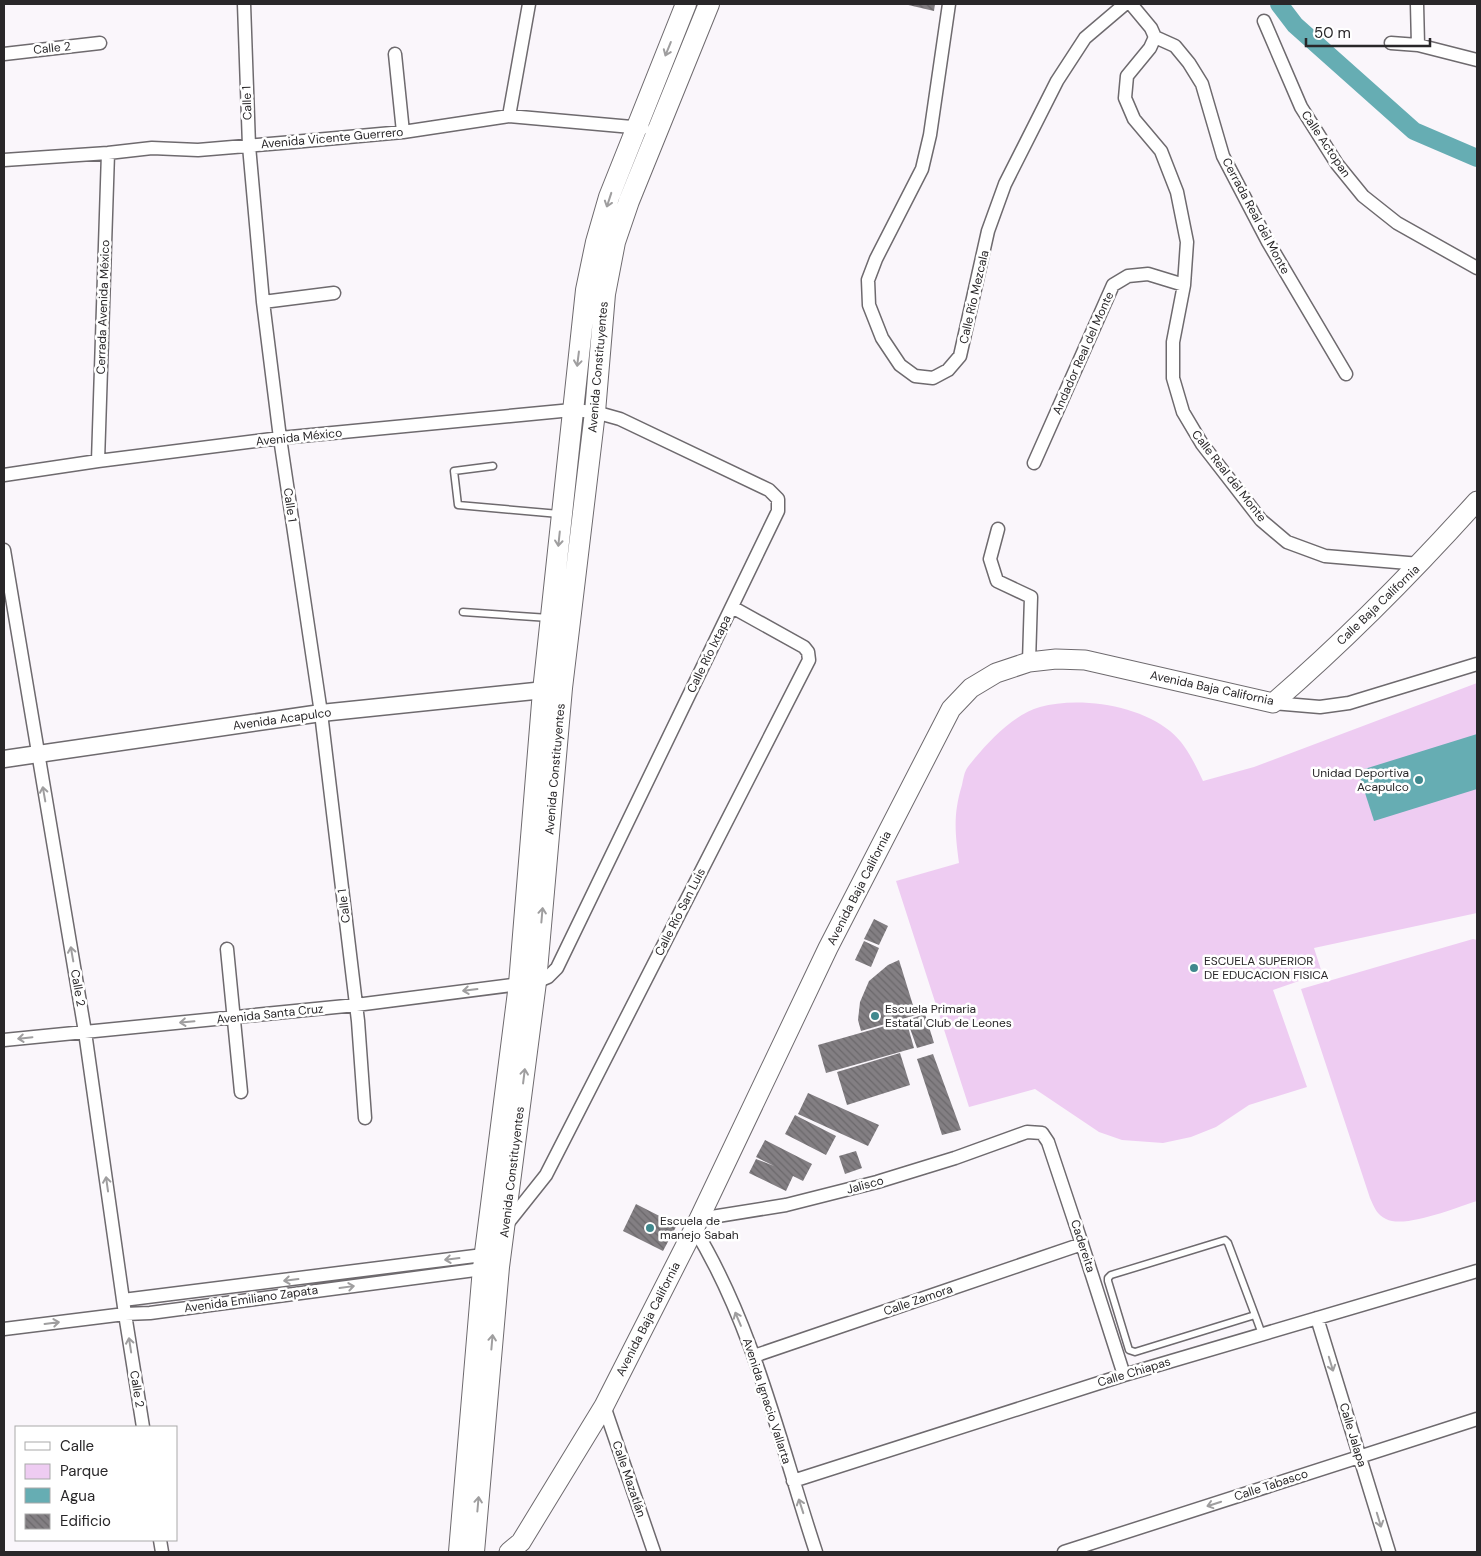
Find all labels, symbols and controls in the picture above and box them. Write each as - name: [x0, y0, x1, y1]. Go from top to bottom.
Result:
- scale bar: [1306, 15, 1430, 47]
- text: 50 m: [1314, 23, 1351, 43]
- street label: Calle 2: [33, 38, 72, 58]
- one-way arrow: [662, 41, 672, 56]
- street label: Calle 1: [238, 86, 256, 120]
- street label: Calle Actopan: [1298, 107, 1354, 181]
- street label: Avenida Vicente Guerrero: [260, 124, 404, 152]
- street label: Cerrada Real del Monte: [1218, 155, 1294, 277]
- one-way arrow: [603, 192, 613, 208]
- street label: Cerrada Avenida México: [93, 239, 113, 375]
- street label: Calle Río Mezcala: [955, 249, 993, 345]
- street label: Andador Real del Monte: [1049, 289, 1117, 417]
- street label: Avenida Constituyentes: [584, 301, 612, 433]
- one-way arrow: [573, 351, 583, 367]
- street label: Avenida México: [255, 425, 343, 449]
- street label: Calle Real del Monte: [1188, 427, 1270, 525]
- street label: Calle 1: [280, 487, 300, 523]
- one-way arrow: [554, 530, 564, 546]
- street label: Calle Baja California: [1333, 561, 1423, 649]
- street label: Calle Río Ixtapa: [683, 612, 735, 696]
- street label: Avenida Baja California: [1149, 667, 1275, 709]
- street label: Avenida Constituyentes: [541, 703, 569, 835]
- street label: Avenida Acapulco: [232, 704, 332, 734]
- place label: Unidad Deportiva Acapulco: [1312, 765, 1409, 795]
- marker: Unidad Deportiva Acapulco: [1413, 774, 1425, 786]
- one-way arrow: [39, 786, 49, 802]
- street label: Avenida Baja California: [823, 828, 895, 948]
- street label: Calle Río San Luis: [651, 865, 709, 959]
- street label: Calle 1: [334, 888, 354, 924]
- one-way arrow: [537, 907, 547, 923]
- one-way arrow: [67, 946, 77, 962]
- place label: ESCUELA SUPERIOR DE EDUCACION FISICA: [1204, 953, 1329, 983]
- marker: ESCUELA SUPERIOR DE EDUCACION FISICA: [1188, 962, 1200, 974]
- street label: Calle 2: [67, 968, 89, 1008]
- one-way arrow: [463, 985, 479, 995]
- street label: Avenida Santa Cruz: [216, 1000, 324, 1028]
- place label: Escuela Primaria Estatal Club de Leones: [885, 1001, 1012, 1031]
- marker: Escuela Primaria Estatal Club de Leones: [869, 1010, 881, 1022]
- one-way arrow: [179, 1017, 195, 1027]
- one-way arrow: [18, 1033, 34, 1042]
- one-way arrow: [519, 1069, 529, 1085]
- street label: Avenida Constituyentes: [496, 1106, 528, 1238]
- street label: Jalisco: [845, 1172, 885, 1198]
- one-way arrow: [102, 1176, 112, 1192]
- place label: Escuela de manejo Sabah: [660, 1213, 739, 1243]
- street label: Cadereita: [1067, 1218, 1099, 1274]
- marker: Escuela de manejo Sabah: [644, 1222, 656, 1234]
- one-way arrow: [445, 1254, 461, 1264]
- street label: Avenida Baja California: [612, 1259, 684, 1379]
- one-way arrow: [284, 1275, 300, 1285]
- one-way arrow: [339, 1281, 355, 1291]
- street label: Calle Zamora: [881, 1281, 955, 1319]
- street label: Avenida Emiliano Zapata: [183, 1282, 319, 1316]
- one-way arrow: [733, 1312, 743, 1327]
- one-way arrow: [44, 1318, 60, 1328]
- one-way arrow: [488, 1334, 497, 1350]
- street label: Avenida Ignacio Vallarta: [739, 1336, 795, 1466]
- one-way arrow: [124, 1337, 134, 1353]
- street label: Calle Chiapas: [1096, 1353, 1172, 1391]
- one-way arrow: [1327, 1356, 1337, 1372]
- street label: Calle 2: [126, 1369, 148, 1409]
- street label: Calle Jalapa: [1336, 1401, 1370, 1469]
- legend: [15, 1426, 178, 1541]
- text: Calle: [60, 1436, 94, 1456]
- street label: Calle Mazatlán: [608, 1439, 650, 1519]
- text: Parque: [60, 1461, 108, 1481]
- street label: Calle Tabasco: [1232, 1466, 1310, 1504]
- text: Agua: [60, 1486, 95, 1506]
- one-way arrow: [473, 1496, 483, 1512]
- one-way arrow: [796, 1499, 805, 1514]
- one-way arrow: [1206, 1499, 1222, 1509]
- text: Edificio: [60, 1511, 111, 1531]
- one-way arrow: [1375, 1511, 1385, 1527]

